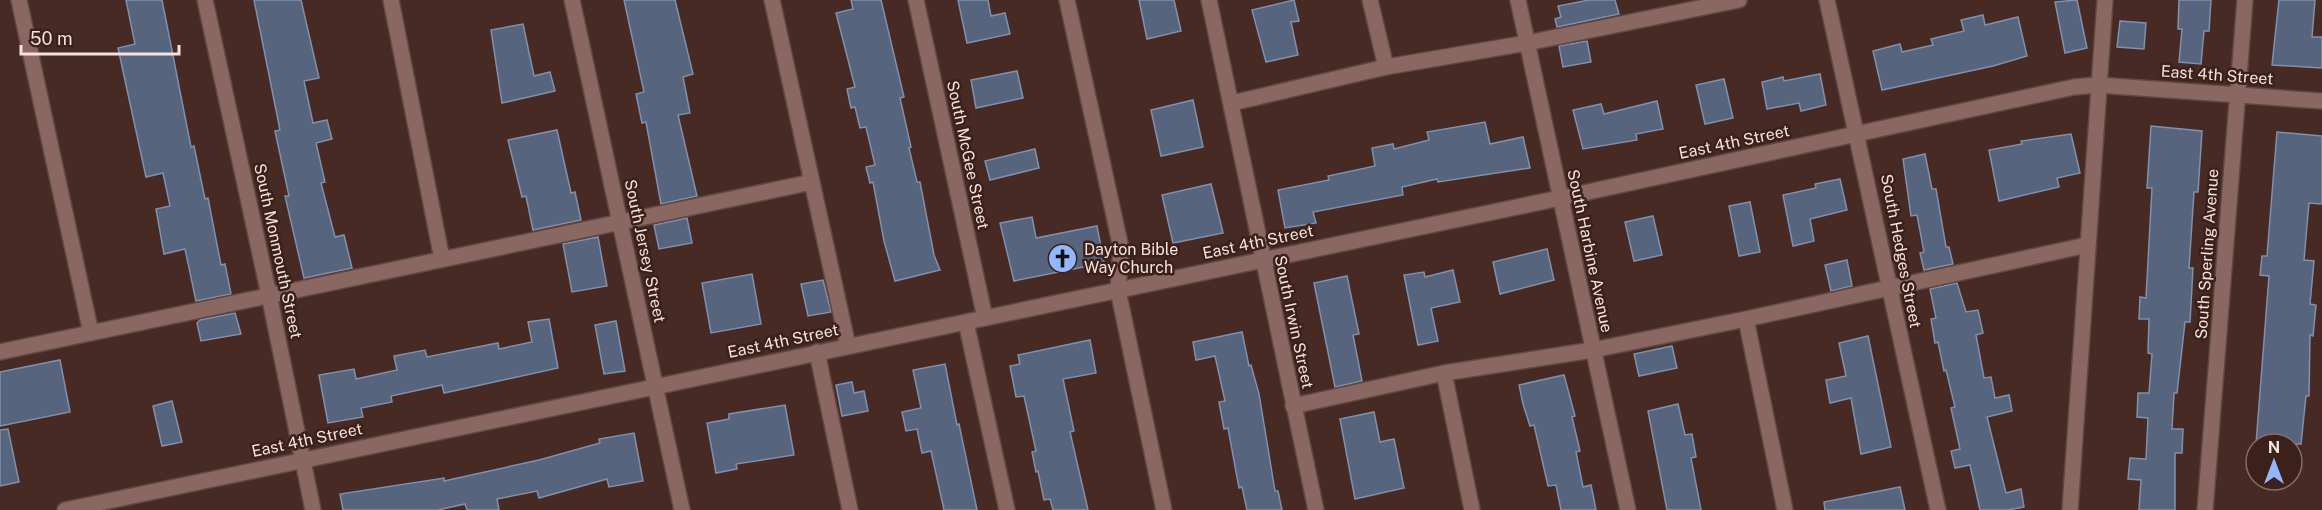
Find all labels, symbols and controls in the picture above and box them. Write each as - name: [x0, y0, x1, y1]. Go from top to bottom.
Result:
- scale bar: [21, 18, 178, 56]
- text: 50 m: [30, 28, 73, 49]
- street label: East 4th Street: [2160, 62, 2274, 88]
- street label: South McGee Street: [943, 79, 993, 231]
- street label: East 4th Street: [1677, 121, 1791, 163]
- street label: South Monmouth Street: [250, 162, 306, 340]
- street label: South Harbine Avenue: [1563, 168, 1617, 334]
- street label: South Sperling Avenue: [2192, 168, 2222, 340]
- street label: South Hedges Street: [1877, 172, 1925, 330]
- street label: South Jersey Street: [621, 178, 669, 324]
- street label: East 4th Street: [1201, 221, 1315, 263]
- place label: Dayton Bible Way Church: [1084, 240, 1178, 277]
- church icon: Dayton Bible Way Church: [1047, 242, 1079, 274]
- street label: South Irwin Street: [1271, 254, 1317, 390]
- street label: East 4th Street: [726, 320, 840, 362]
- street label: East 4th Street: [250, 419, 364, 461]
- north arrow: [2244, 432, 2304, 492]
- text: N: [2268, 438, 2280, 457]

